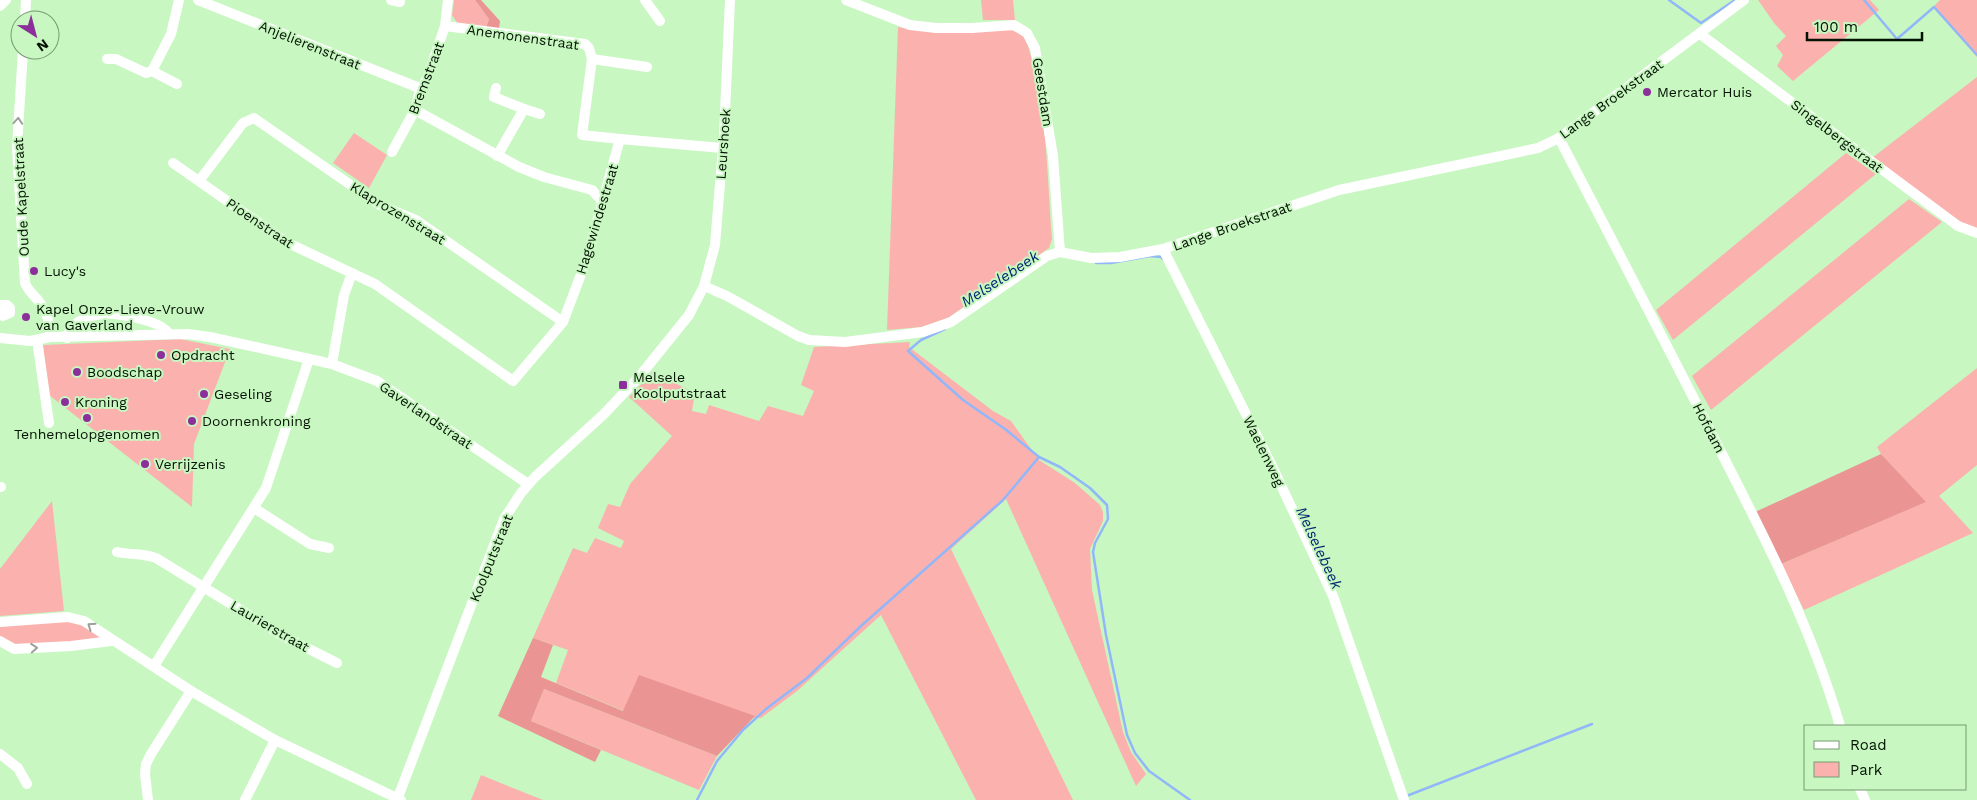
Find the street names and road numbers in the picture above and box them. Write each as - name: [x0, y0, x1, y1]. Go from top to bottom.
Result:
- street label: Anjelierenstraat: [257, 17, 363, 73]
- street label: Anemonenstraat: [466, 21, 580, 53]
- street label: Bremstraat: [405, 39, 447, 116]
- street label: Geestdam: [1030, 56, 1056, 128]
- street label: Lange Broekstraat: [1556, 56, 1666, 142]
- street label: Singelbergstraat: [1788, 96, 1886, 176]
- street label: Leurshoek: [713, 108, 733, 180]
- street label: Oude Kapelstraat: [10, 137, 32, 257]
- street label: Hagewindestraat: [573, 162, 621, 276]
- street label: Klaprozenstraat: [347, 178, 449, 248]
- street label: Pioenstraat: [223, 195, 297, 251]
- street label: Lange Broekstraat: [1171, 198, 1294, 254]
- street label: Gaverlandstraat: [376, 378, 476, 452]
- street label: Hofdam: [1690, 400, 1728, 456]
- street label: Waelenweg: [1240, 413, 1288, 490]
- street label: Koolputstraat: [466, 512, 516, 604]
- street label: Laurierstraat: [228, 597, 312, 655]

